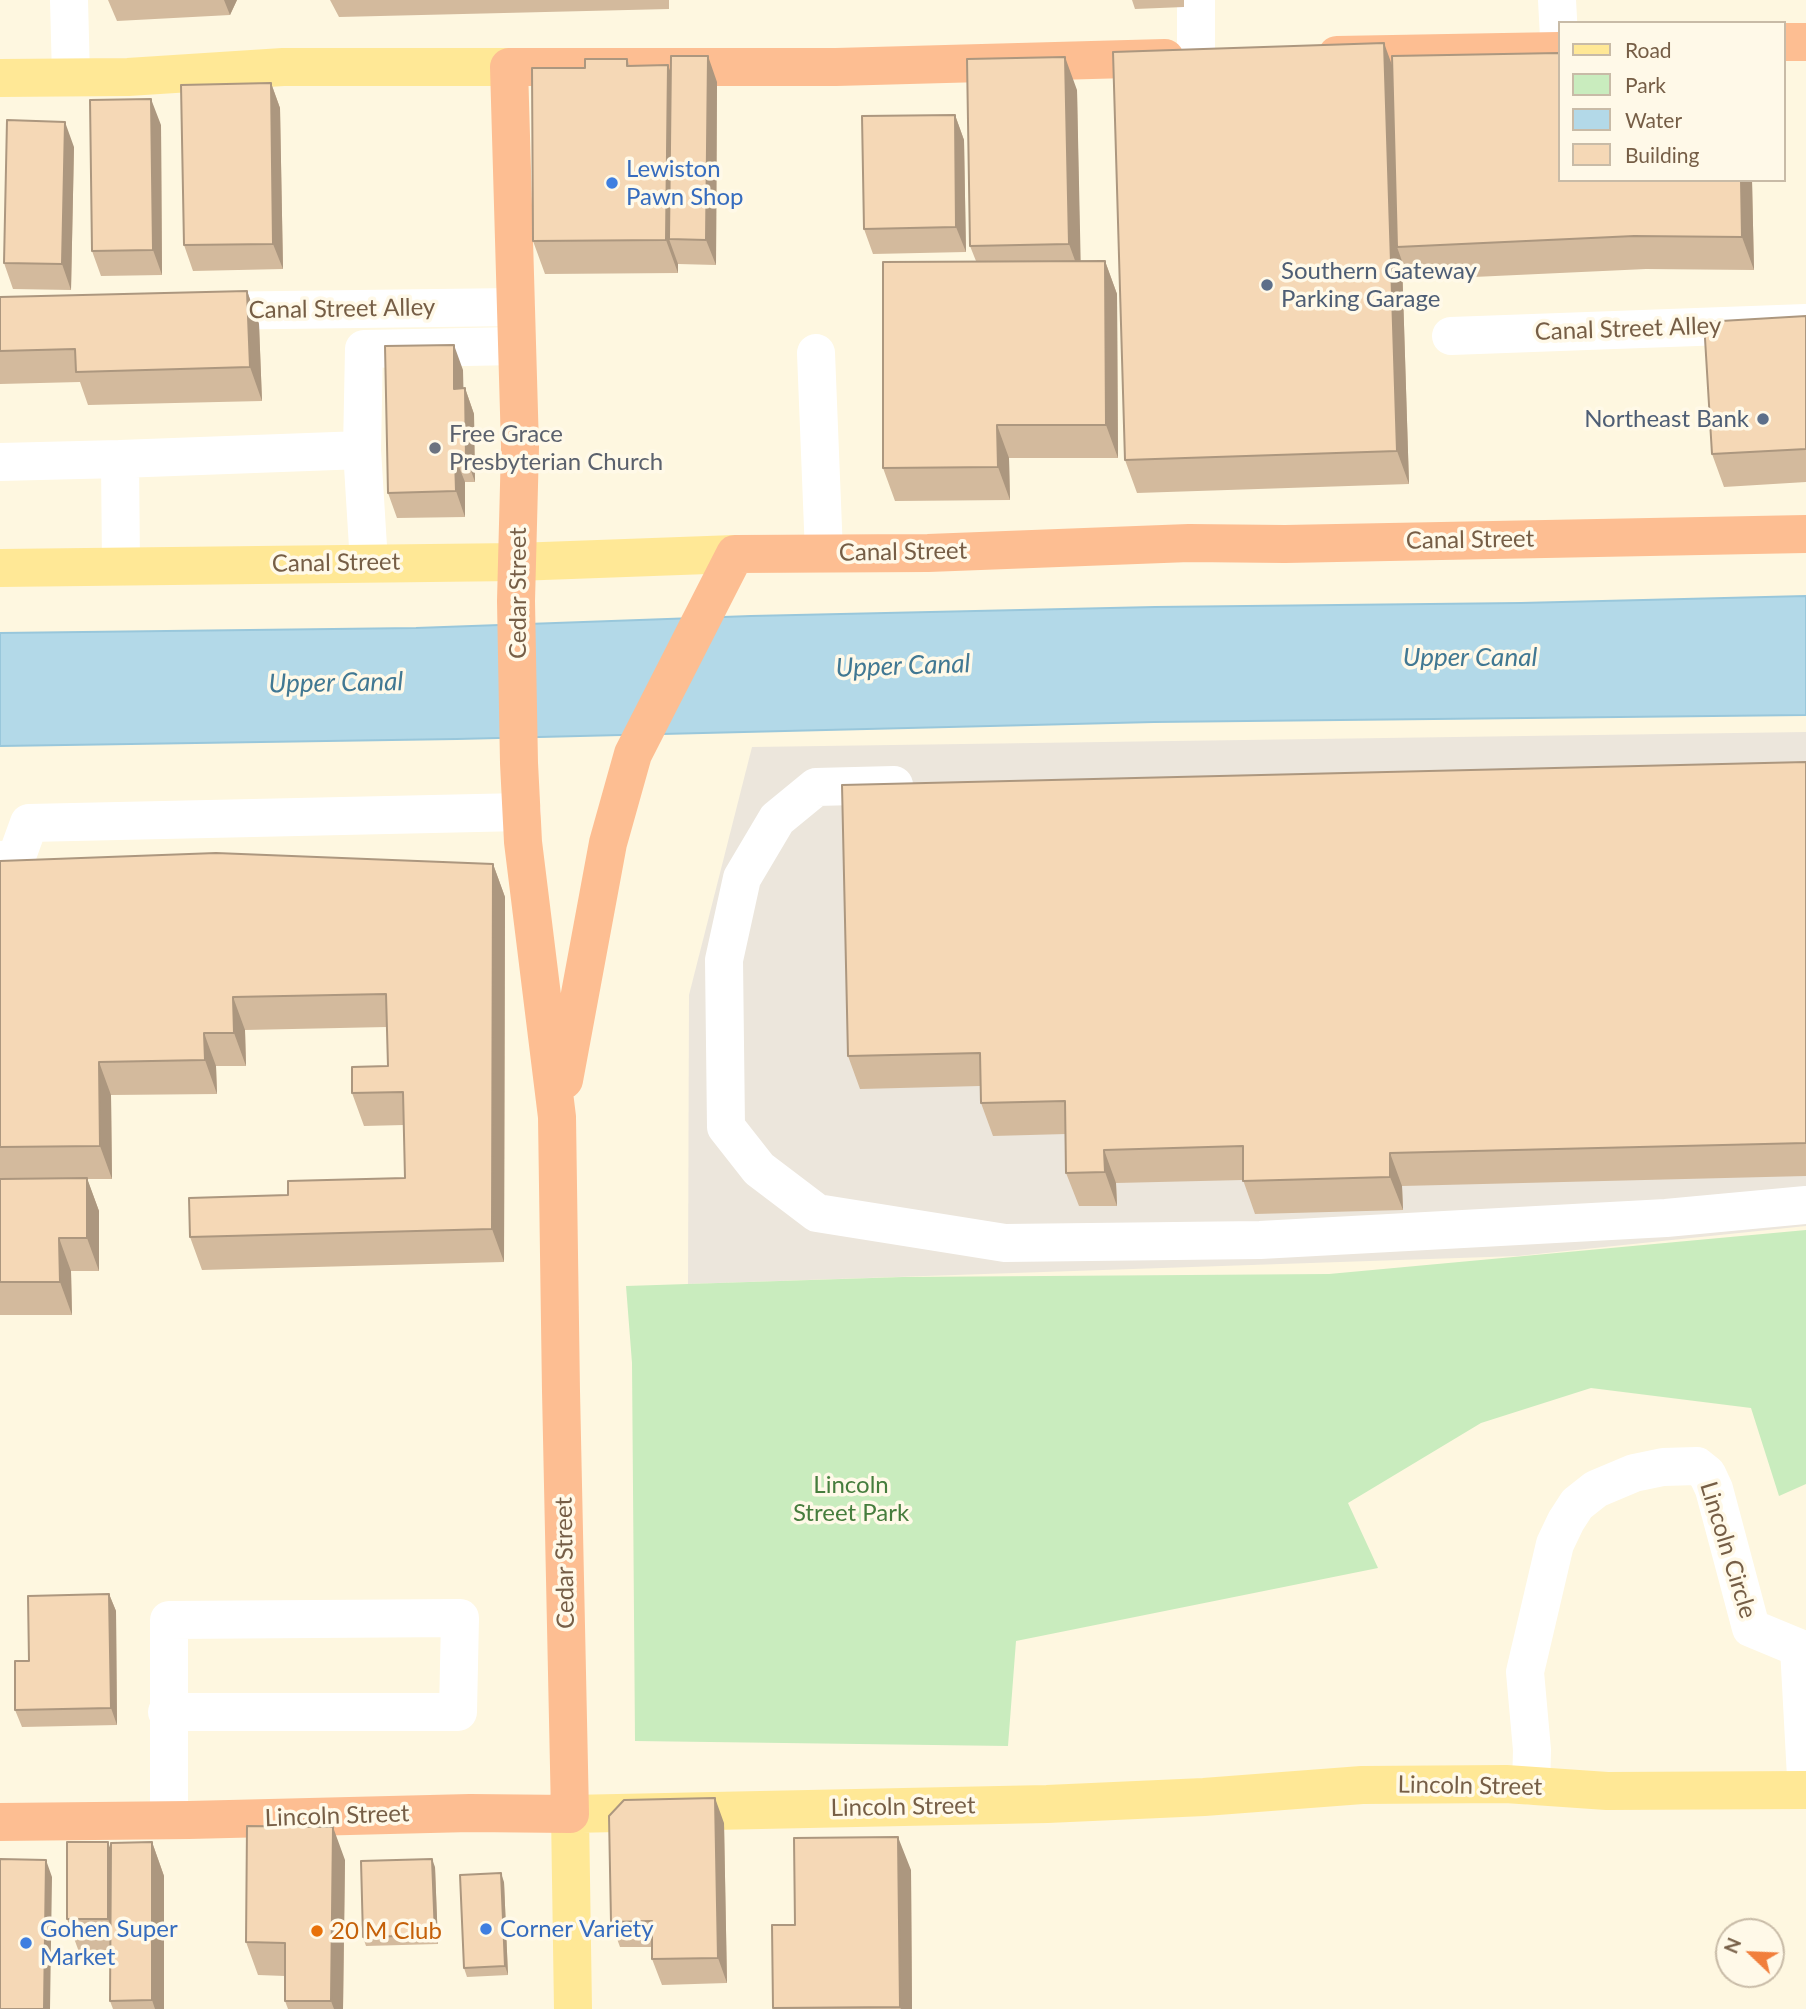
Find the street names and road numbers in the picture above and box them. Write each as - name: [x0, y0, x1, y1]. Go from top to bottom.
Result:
- street label: Canal Street Alley: [248, 293, 436, 325]
- street label: Canal Street Alley: [1534, 311, 1722, 347]
- street label: Canal Street: [1406, 524, 1534, 556]
- street label: Cedar Street: [504, 527, 532, 659]
- street label: Canal Street: [839, 536, 967, 568]
- street label: Canal Street: [272, 547, 400, 579]
- street label: Lincoln Circle: [1694, 1478, 1762, 1622]
- street label: Cedar Street: [549, 1497, 581, 1629]
- street label: Lincoln Street: [1397, 1770, 1543, 1802]
- street label: Lincoln Street: [830, 1791, 976, 1823]
- street label: Lincoln Street: [264, 1799, 410, 1833]

